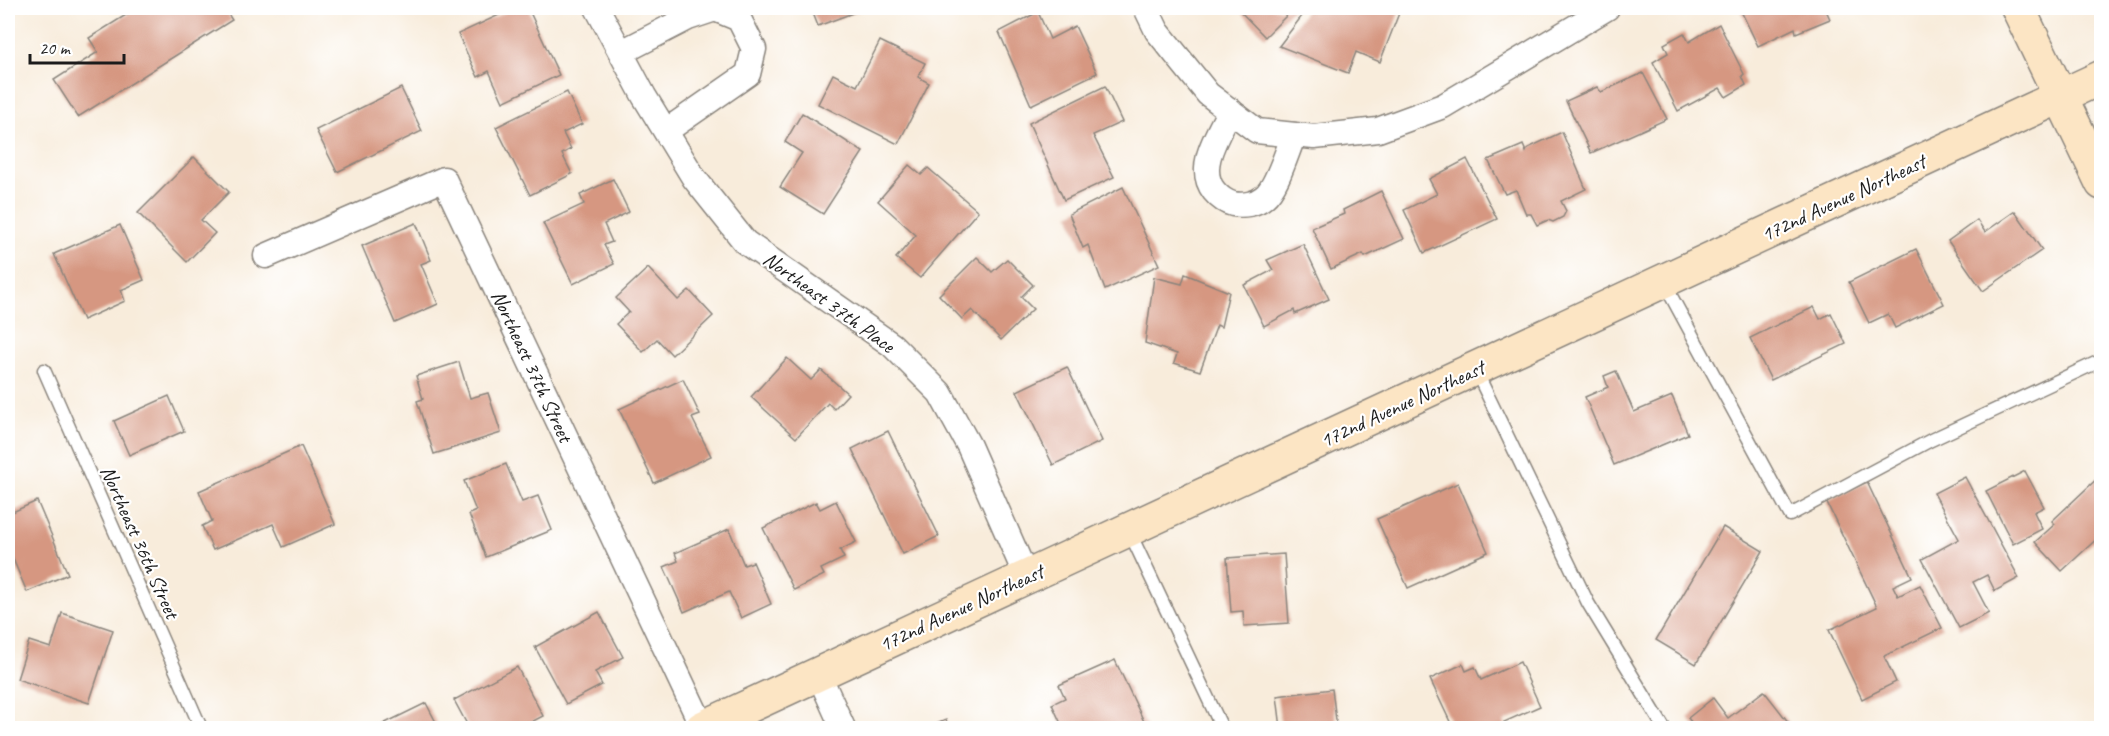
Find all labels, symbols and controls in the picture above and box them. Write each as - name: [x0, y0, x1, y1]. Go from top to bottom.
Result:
- scale bar: [30, 27, 124, 65]
- text: 20 m: [39, 37, 72, 59]
- street label: 172nd Avenue Northeast: [1757, 147, 1932, 247]
- street label: Northeast 37th Place: [758, 246, 901, 359]
- street label: Northeast 37th Street: [485, 286, 579, 448]
- street label: 172nd Avenue Northeast: [1316, 353, 1491, 453]
- street label: Northeast 36th Street: [95, 462, 186, 624]
- street label: 172nd Avenue Northeast: [875, 557, 1050, 657]

